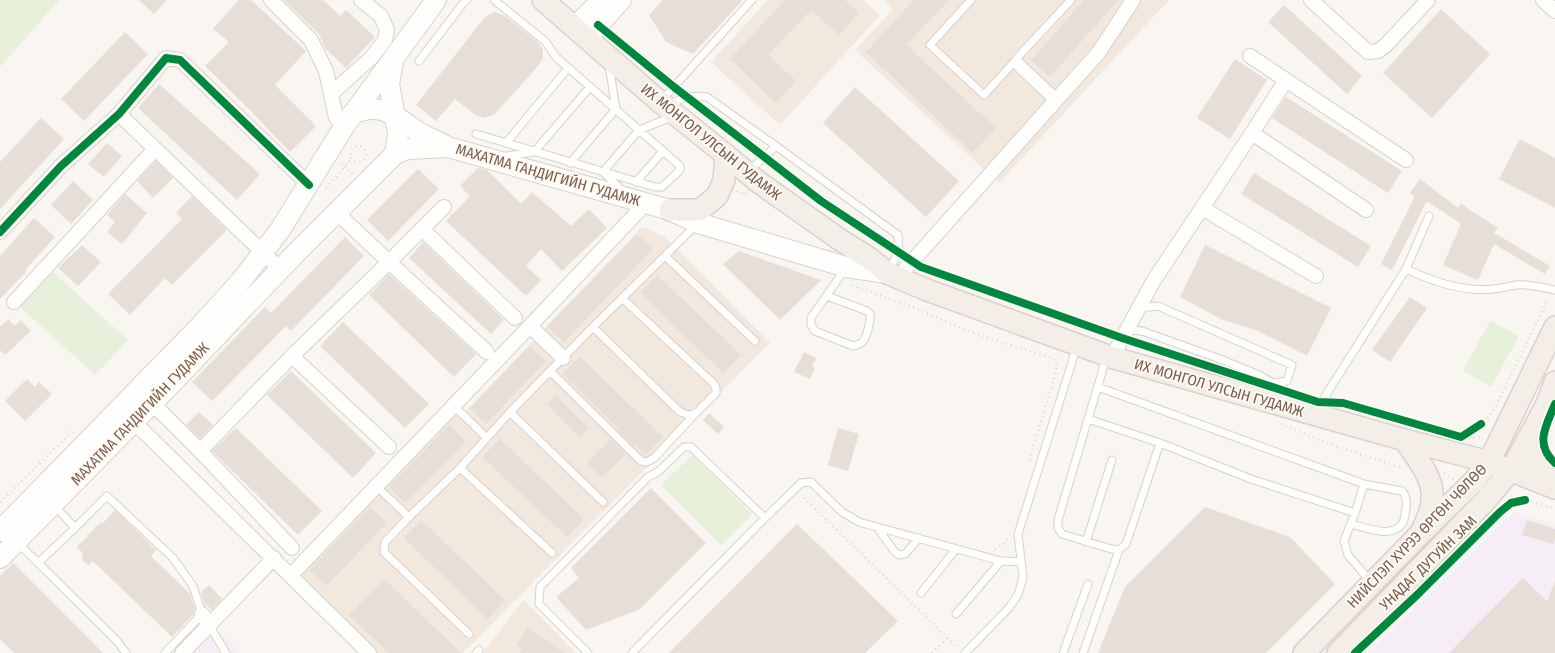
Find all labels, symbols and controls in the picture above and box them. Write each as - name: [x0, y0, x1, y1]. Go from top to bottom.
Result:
- street label: ИХ МОНГОЛ УЛСЫН ГУДАМЖ: [637, 80, 786, 205]
- street label: МАХАТМА ГАНДИГИЙН ГУДАМЖ: [454, 140, 643, 210]
- street label: МАХАТМА ГАНДИГИЙН ГУДАМЖ: [67, 338, 213, 489]
- street label: ИХ МОНГОЛ УЛСЫН ГУДАМЖ: [1132, 355, 1307, 421]
- street label: НИЙСЛЭЛ ХҮРЭЭ ӨРГӨН ЧӨЛӨӨ: [1343, 460, 1491, 612]
- street label: УНАДАГ ДУГУЙН ЗАМ: [1375, 512, 1480, 615]

